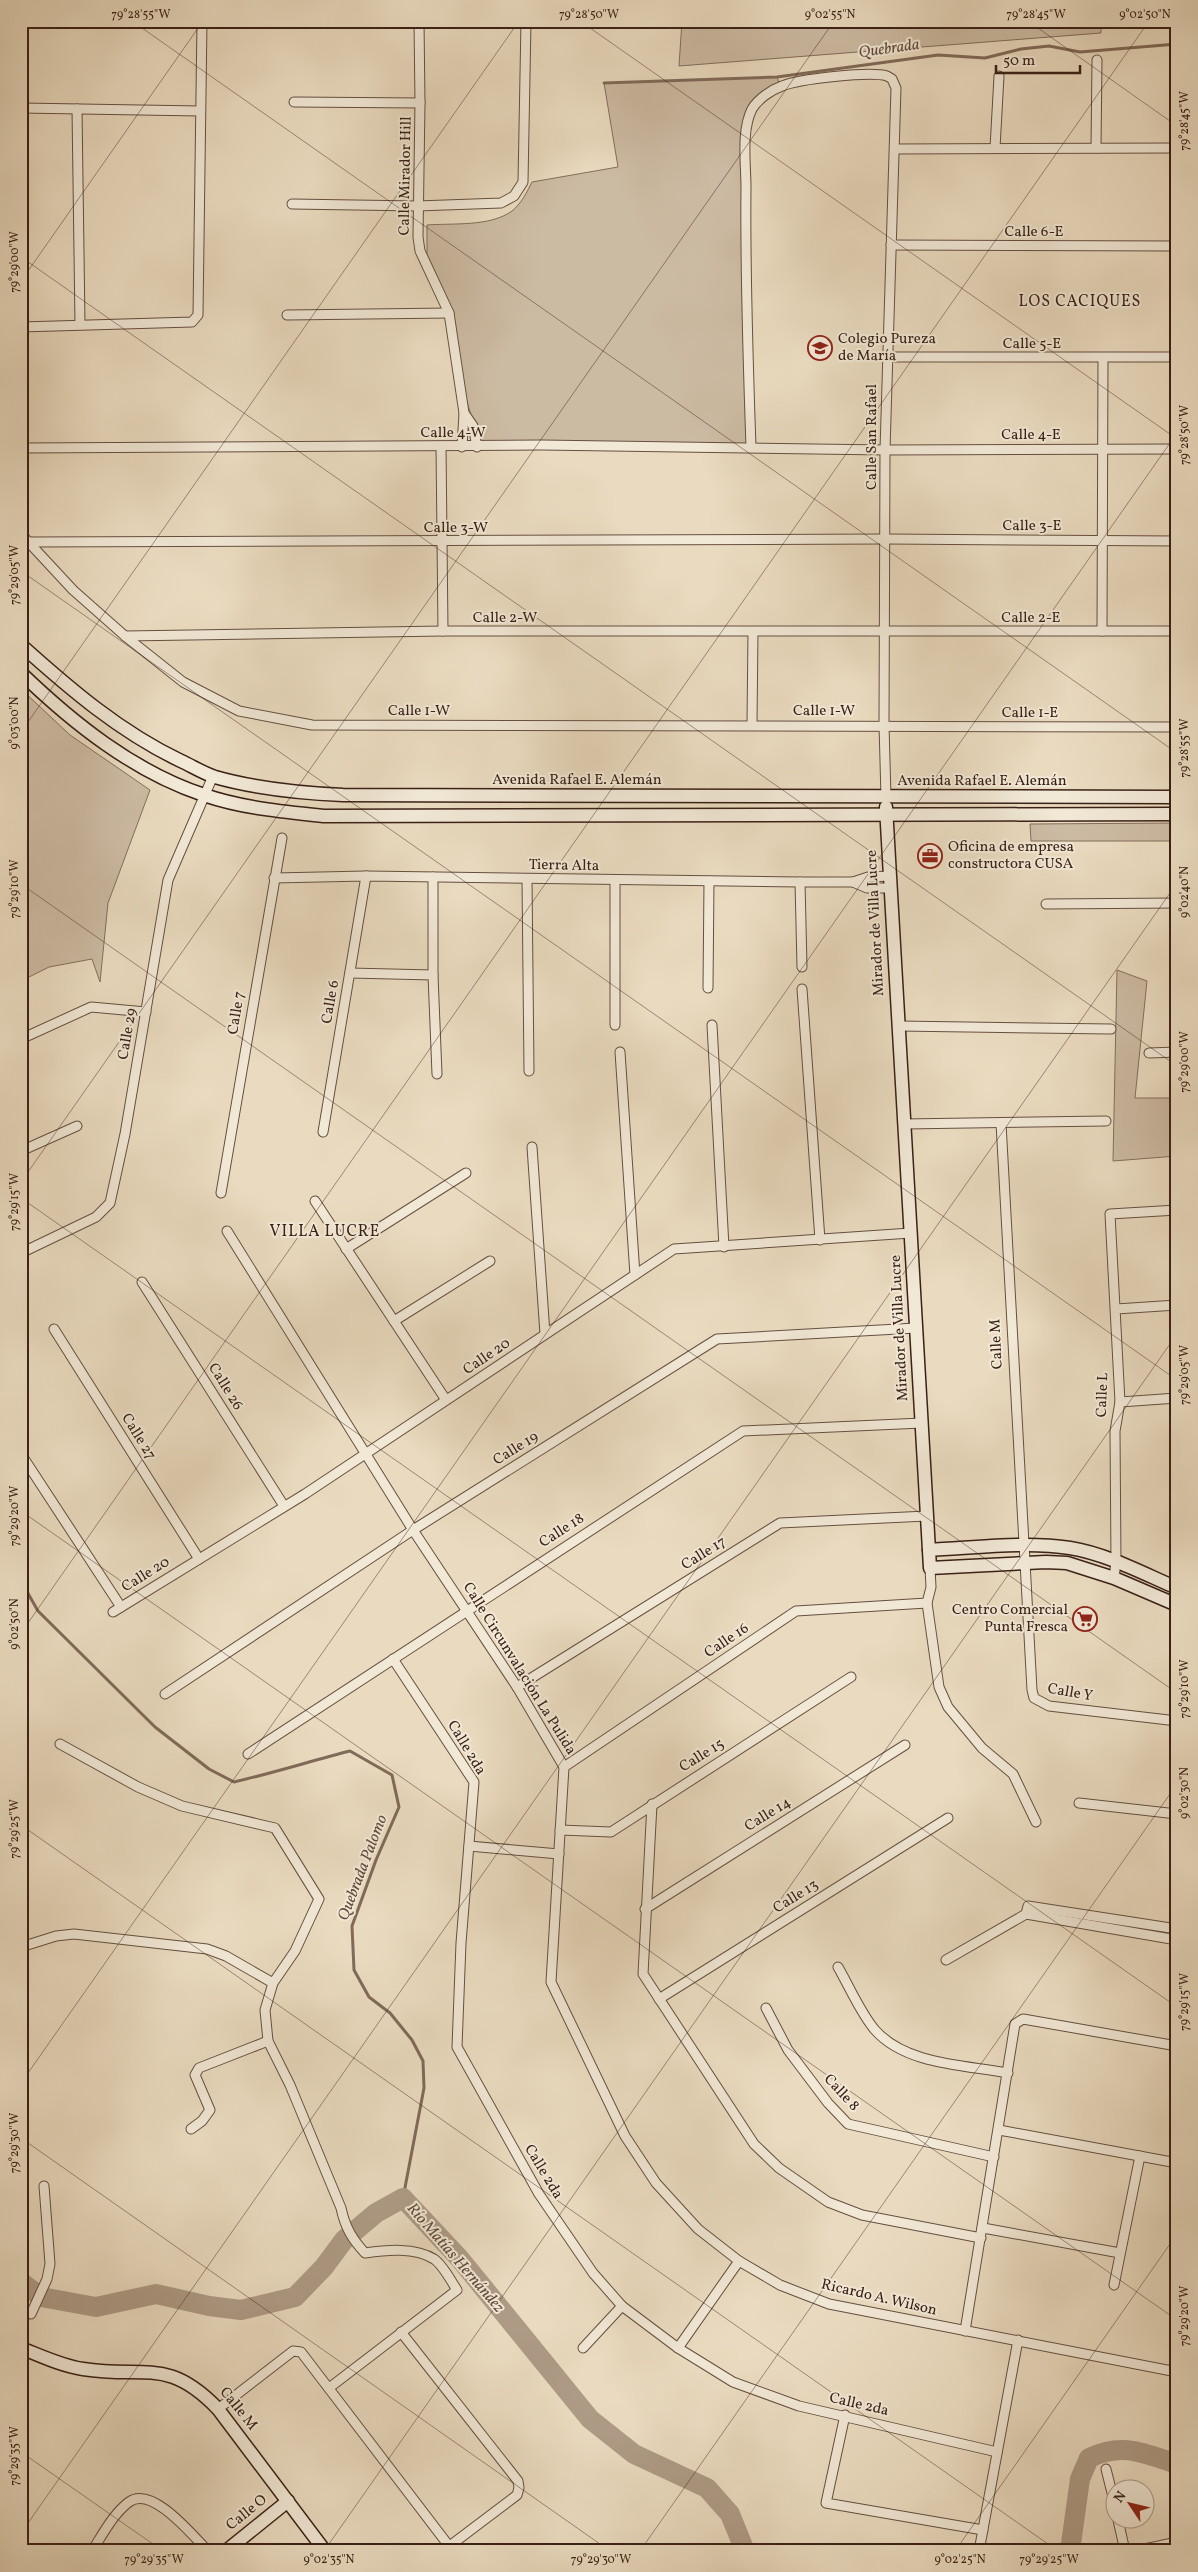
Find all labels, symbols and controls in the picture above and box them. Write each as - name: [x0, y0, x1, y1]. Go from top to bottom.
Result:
- text: 79°28'55"W: [111, 7, 171, 23]
- text: 79°28'50"W: [559, 7, 619, 23]
- text: 9°02'55"N: [805, 7, 855, 23]
- text: 79°28'45"W: [1006, 7, 1066, 23]
- text: 9°02'50"N: [1119, 7, 1171, 23]
- water label: Quebrada: [857, 34, 921, 64]
- scale bar: [996, 42, 1079, 74]
- text: 50 m: [1003, 51, 1035, 72]
- text: 79°28'45"W: [1177, 91, 1193, 151]
- street label: Calle Mirador Hill: [394, 116, 418, 236]
- street label: Calle 6-E: [1004, 222, 1064, 243]
- text: 79°29'00"W: [7, 231, 23, 293]
- district label: LOS CACIQUES: [1019, 291, 1141, 313]
- place label: Colegio Pureza de María: [838, 329, 936, 367]
- street label: Calle 5-E: [1003, 334, 1061, 355]
- school or university icon: Colegio Pureza de María: [807, 335, 833, 361]
- street label: Calle San Rafael: [862, 384, 883, 490]
- text: 79°28'50"W: [1177, 405, 1193, 465]
- street label: Calle 4-W: [421, 423, 485, 444]
- street label: Calle 4-E: [1001, 425, 1061, 446]
- street label: Calle 3-E: [1003, 516, 1061, 537]
- street label: Calle 3-W: [424, 518, 488, 539]
- text: 79°29'05"W: [7, 545, 23, 605]
- street label: Calle 2-W: [473, 608, 537, 629]
- street label: Calle 2-E: [1001, 608, 1061, 629]
- text: 9°03'00"N: [7, 696, 23, 749]
- street label: Calle 1-W: [388, 701, 450, 722]
- street label: Calle 1-W: [793, 701, 855, 722]
- street label: Calle 1-E: [1002, 703, 1058, 724]
- text: 79°28'55"W: [1177, 718, 1193, 778]
- street label: Avenida Rafael E. Alemán: [492, 770, 662, 791]
- street label: Avenida Rafael E. Alemán: [897, 771, 1067, 792]
- place label: Oficina de empresa constructora CUSA: [948, 837, 1074, 875]
- office icon: Oficina de empresa constructora CUSA: [917, 843, 943, 869]
- street label: Mirador de Villa Lucre: [862, 849, 890, 997]
- street label: Tierra Alta: [529, 855, 599, 877]
- text: 79°29'10"W: [7, 859, 23, 919]
- text: 9°02'40"N: [1177, 866, 1193, 918]
- street label: Calle 6: [317, 979, 345, 1025]
- street label: Calle 7: [223, 990, 251, 1036]
- street label: Calle 29: [113, 1006, 143, 1061]
- text: 79°29'00"W: [1177, 1031, 1193, 1093]
- text: 79°29'15"W: [7, 1173, 23, 1231]
- district label: VILLA LUCRE: [270, 1221, 380, 1243]
- street label: Mirador de Villa Lucre: [886, 1254, 914, 1402]
- street label: Calle M: [985, 1318, 1009, 1370]
- street label: Calle 20: [459, 1333, 515, 1381]
- text: 79°29'05"W: [1177, 1345, 1193, 1405]
- street label: Calle 26: [202, 1359, 248, 1415]
- street label: Calle L: [1092, 1372, 1114, 1418]
- street label: Calle 27: [115, 1410, 161, 1464]
- street label: Calle 19: [489, 1427, 543, 1471]
- text: 79°29'20"W: [7, 1486, 23, 1546]
- street label: Calle 18: [535, 1509, 589, 1553]
- street label: Calle 17: [677, 1532, 731, 1576]
- street label: Calle 20: [118, 1552, 174, 1598]
- street label: Calle Circunvalación La Pulida: [457, 1579, 581, 1759]
- text: 9°02'50"N: [7, 1598, 23, 1650]
- place label: Centro Comercial Punta Fresca: [952, 1600, 1068, 1638]
- supermarket icon: Centro Comercial Punta Fresca: [1072, 1606, 1098, 1632]
- street label: Calle 16: [700, 1618, 754, 1664]
- text: 79°29'10"W: [1177, 1659, 1193, 1719]
- street label: Calle Y: [1046, 1679, 1095, 1707]
- street label: Calle 2da: [441, 1717, 491, 1779]
- street label: Calle 15: [675, 1734, 729, 1778]
- text: 9°02'30"N: [1177, 1767, 1193, 1819]
- street label: Calle 14: [741, 1793, 795, 1837]
- text: 79°29'25"W: [7, 1799, 23, 1859]
- water label: Quebrada Palomo: [333, 1811, 394, 1924]
- street label: Calle 13: [769, 1875, 823, 1919]
- text: 79°29'15"W: [1177, 1973, 1193, 2031]
- street label: Calle 8: [818, 2070, 864, 2116]
- text: 79°29'30"W: [7, 2113, 23, 2173]
- street label: Calle 2da: [518, 2141, 568, 2203]
- water label: Río Matías Hernández: [401, 2198, 509, 2318]
- street label: Ricardo A. Wilson: [819, 2274, 939, 2322]
- text: 79°29'20"W: [1177, 2286, 1193, 2346]
- street label: Calle M: [214, 2383, 262, 2435]
- street label: Calle 2da: [827, 2388, 891, 2422]
- text: 79°29'35"W: [7, 2426, 23, 2486]
- north arrow: [1106, 2480, 1156, 2530]
- text: N: [1110, 2488, 1131, 2507]
- street label: Calle O: [222, 2490, 272, 2536]
- text: 79°29'35"W: [124, 2552, 184, 2568]
- text: 9°02'35"N: [304, 2552, 355, 2568]
- text: 79°29'30"W: [571, 2552, 631, 2568]
- text: 9°02'25"N: [934, 2552, 986, 2568]
- text: 79°29'25"W: [1019, 2552, 1079, 2568]

